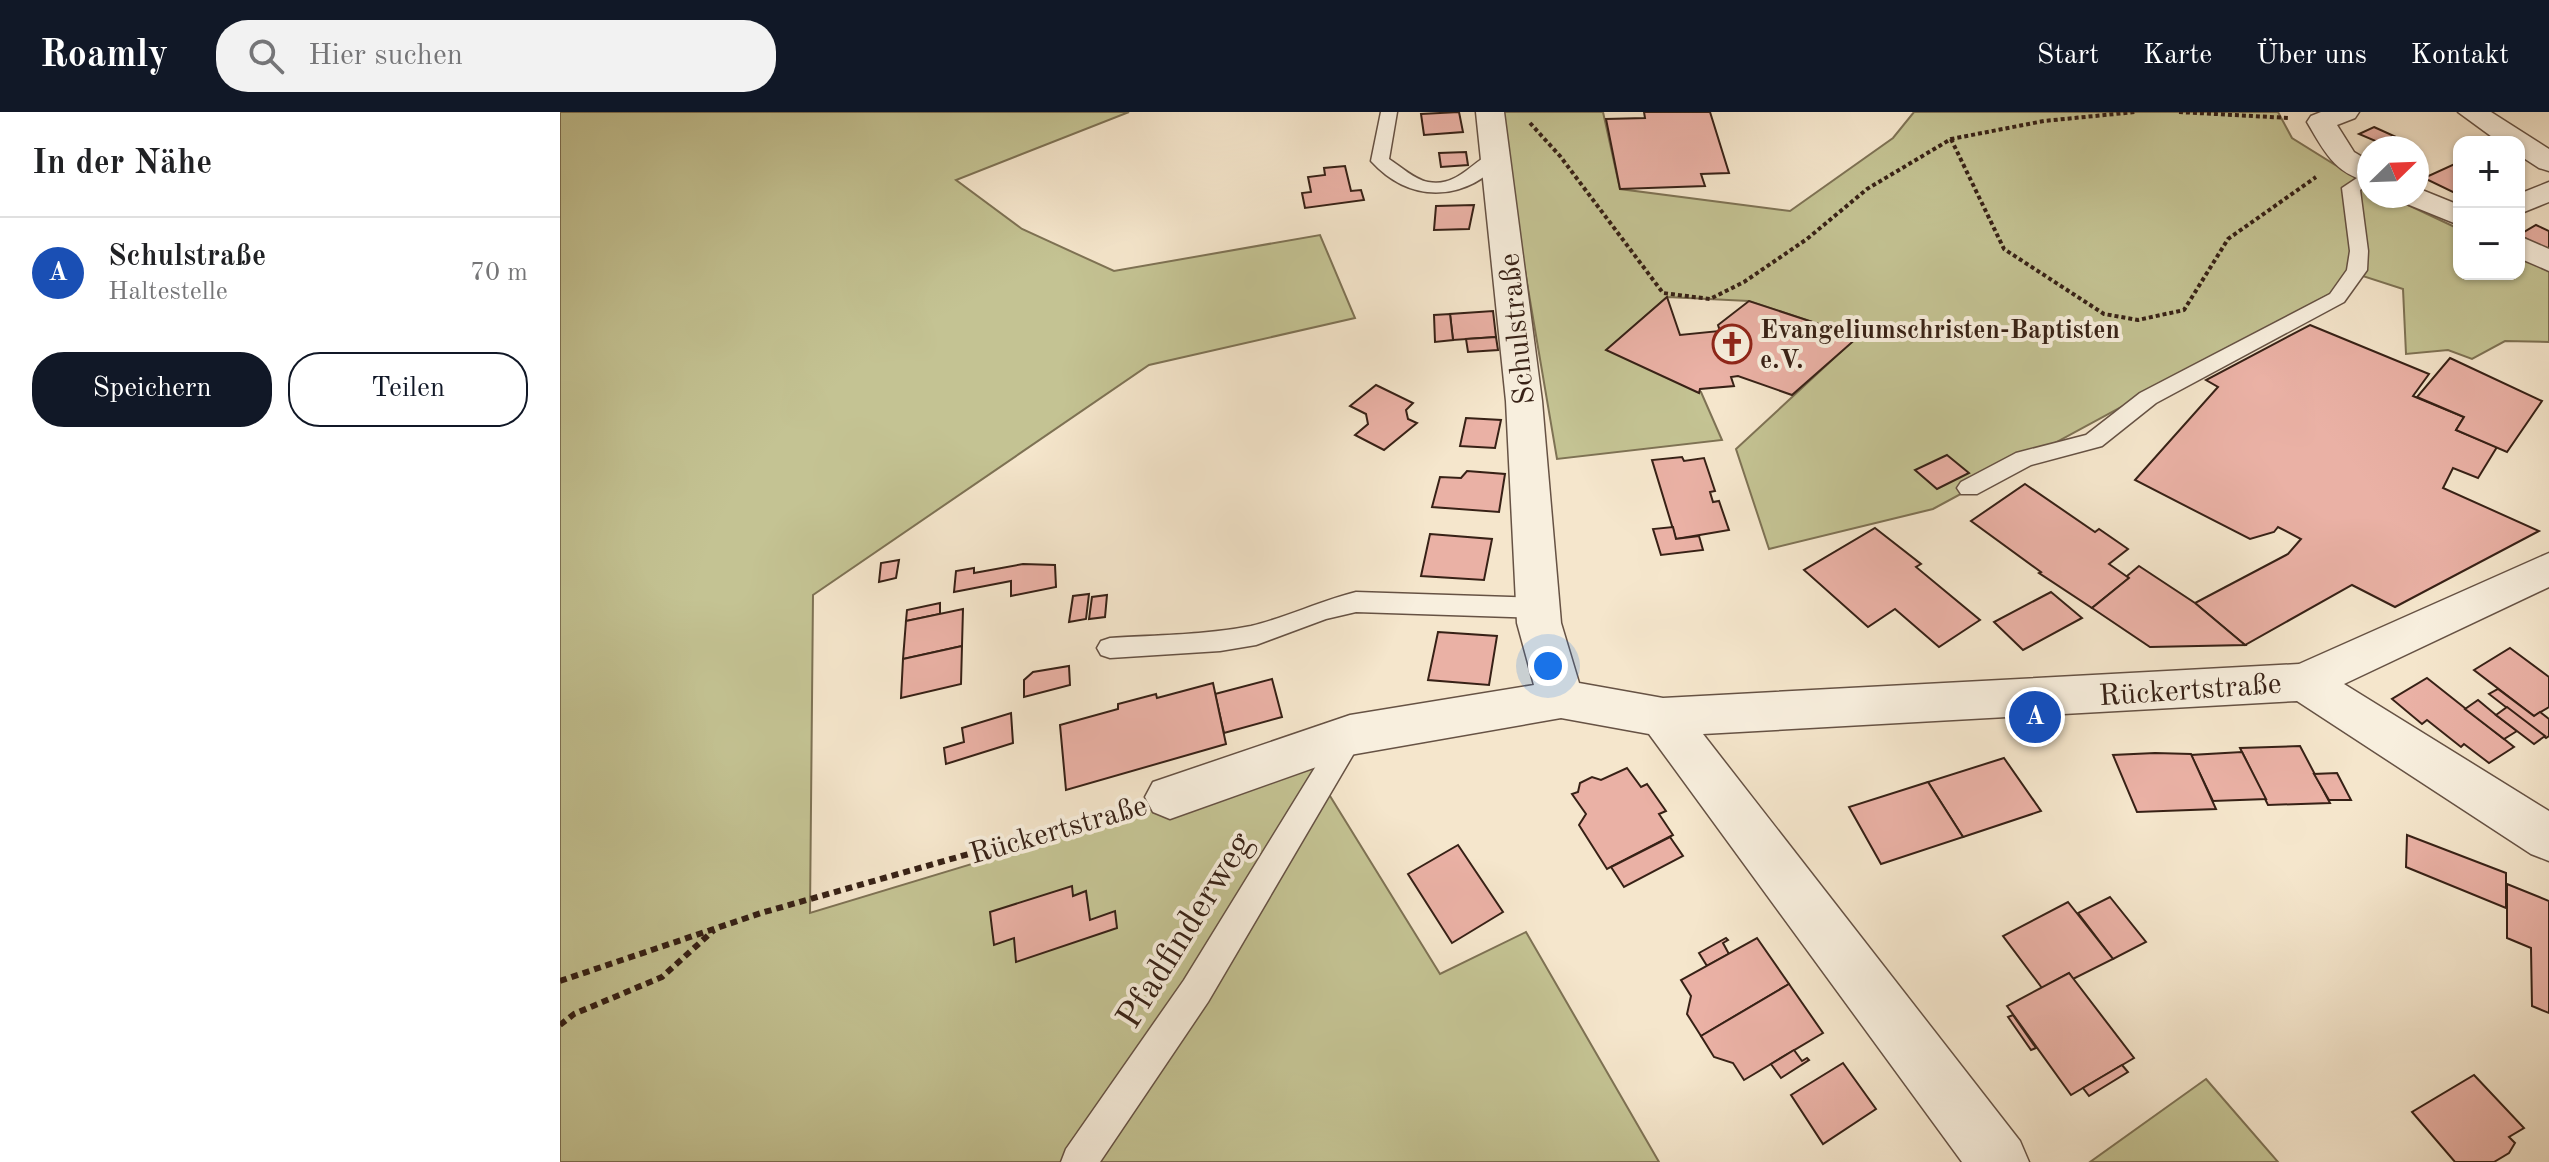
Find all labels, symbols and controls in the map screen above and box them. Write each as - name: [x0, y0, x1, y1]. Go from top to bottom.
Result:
- search box: [216, 20, 776, 92]
- icon: search: [244, 34, 288, 78]
- text: Roamly: [40, 37, 168, 75]
- text: Hier suchen: [308, 41, 463, 71]
- text: Start: [2037, 42, 2099, 70]
- text: Karte: [2143, 42, 2212, 70]
- text: Über uns: [2256, 42, 2367, 70]
- text: Kontakt: [2411, 42, 2509, 70]
- north arrow: [2357, 136, 2429, 208]
- map controls: [2453, 136, 2525, 280]
- button: +: [2453, 136, 2525, 208]
- text: In der Nähe: [32, 147, 212, 181]
- button: −: [2453, 208, 2525, 280]
- text: Schulstraße: [108, 242, 266, 272]
- street label: Schulstraße: [1495, 251, 1541, 406]
- text: A: [48, 260, 68, 286]
- text: 70 m: [470, 260, 528, 286]
- text: Haltestelle: [108, 279, 228, 305]
- place label: Evangeliumschristen-Baptisten e.V.: [1760, 318, 2120, 374]
- church icon: Evangeliumschristen-Baptisten e.V.: [1711, 323, 1753, 365]
- button: Speichern: [32, 352, 272, 427]
- button: Teilen: [288, 352, 528, 427]
- your location: [1528, 646, 1568, 686]
- street label: Rückertstraße: [2098, 670, 2282, 712]
- pin: A: [2009, 687, 2061, 747]
- street label: Rückertstraße: [966, 791, 1151, 871]
- street label: Pfadfinderweg: [1112, 826, 1261, 1036]

